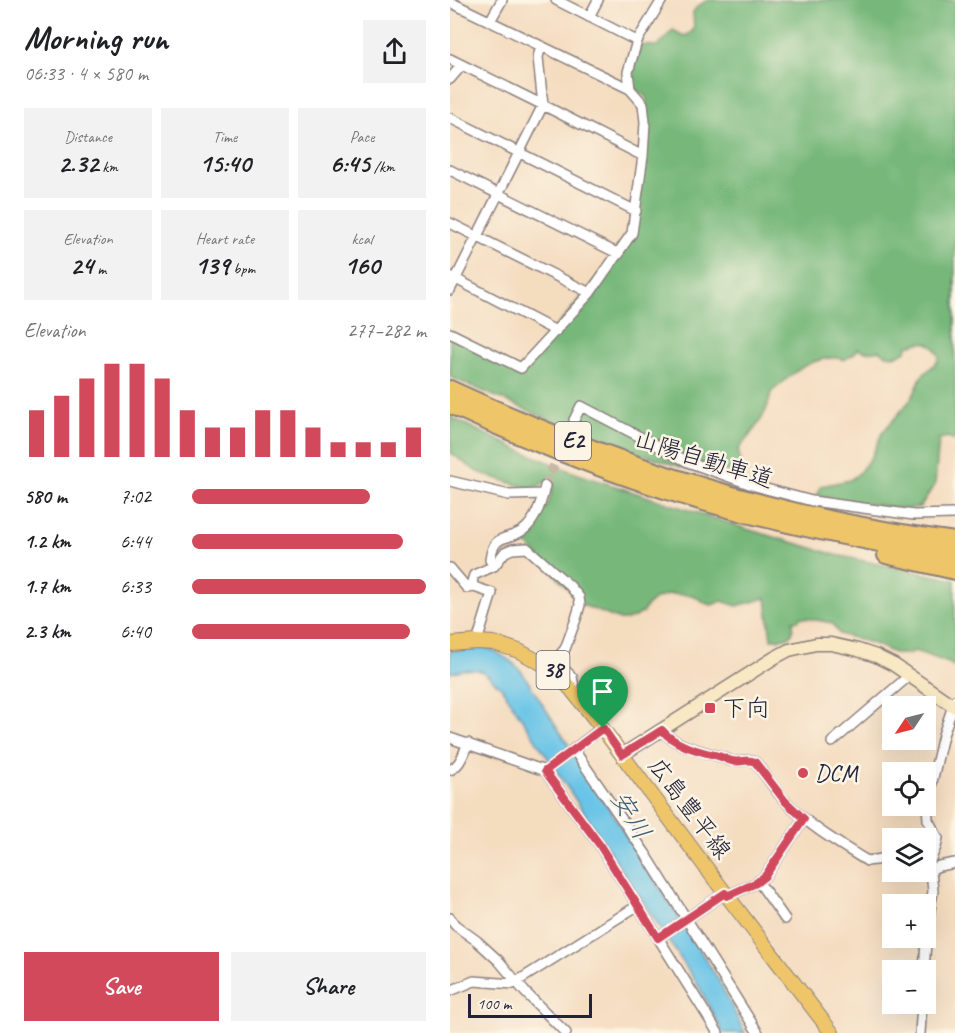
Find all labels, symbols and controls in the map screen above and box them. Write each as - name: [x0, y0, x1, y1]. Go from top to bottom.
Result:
- text: Morning run: [24, 17, 168, 59]
- button: share: [363, 20, 426, 83]
- text: 06:33 · 4 × 580 m: [24, 61, 148, 86]
- text: Distance: [64, 127, 112, 147]
- text: Time: [213, 127, 237, 147]
- text: Pace: [350, 127, 374, 147]
- text: 2.32: [58, 147, 98, 180]
- text: 15:40: [199, 147, 251, 180]
- text: 6:45: [329, 147, 370, 180]
- text: km: [98, 157, 118, 177]
- text: /km: [370, 157, 395, 177]
- text: Elevation: [63, 229, 113, 249]
- text: Heart rate: [196, 229, 254, 249]
- text: kcal: [351, 229, 373, 249]
- text: 24: [70, 249, 93, 282]
- text: 139: [195, 249, 229, 282]
- text: 160: [344, 249, 380, 282]
- text: m: [93, 259, 106, 279]
- text: bpm: [229, 259, 255, 279]
- text: Elevation: [24, 318, 86, 343]
- text: 277–282 m: [347, 318, 426, 343]
- road number: E2: [555, 422, 591, 460]
- street label: 山陽自動車道: [631, 424, 777, 494]
- text: 580 m: [24, 484, 67, 509]
- text: 7:02: [120, 484, 151, 509]
- text: 1.2 km: [24, 529, 71, 554]
- text: 6:44: [120, 529, 151, 554]
- text: 1.7 km: [24, 574, 70, 599]
- text: 6:33: [120, 574, 151, 599]
- text: 2.3 km: [24, 619, 71, 644]
- text: 6:40: [120, 619, 151, 644]
- road number: 38: [536, 651, 570, 689]
- pin: [577, 666, 628, 728]
- icon: arrive: [586, 675, 619, 708]
- place label: 下向: [722, 693, 770, 723]
- north arrow: [882, 696, 936, 750]
- map controls: [882, 696, 936, 1014]
- marker: 下向: [703, 701, 717, 715]
- street label: 広島豊平線: [642, 751, 738, 865]
- place label: DCM: [815, 758, 859, 788]
- button: locate: [882, 762, 936, 816]
- marker: DCM: [796, 766, 810, 780]
- water label: 安川: [603, 784, 659, 846]
- button: layers: [882, 828, 936, 882]
- button: +: [882, 894, 936, 948]
- button: Save: [24, 952, 219, 1021]
- button: Share: [231, 952, 426, 1021]
- button: −: [882, 960, 936, 1014]
- scale bar: [468, 991, 592, 1018]
- text: 100 m: [477, 994, 511, 1014]

